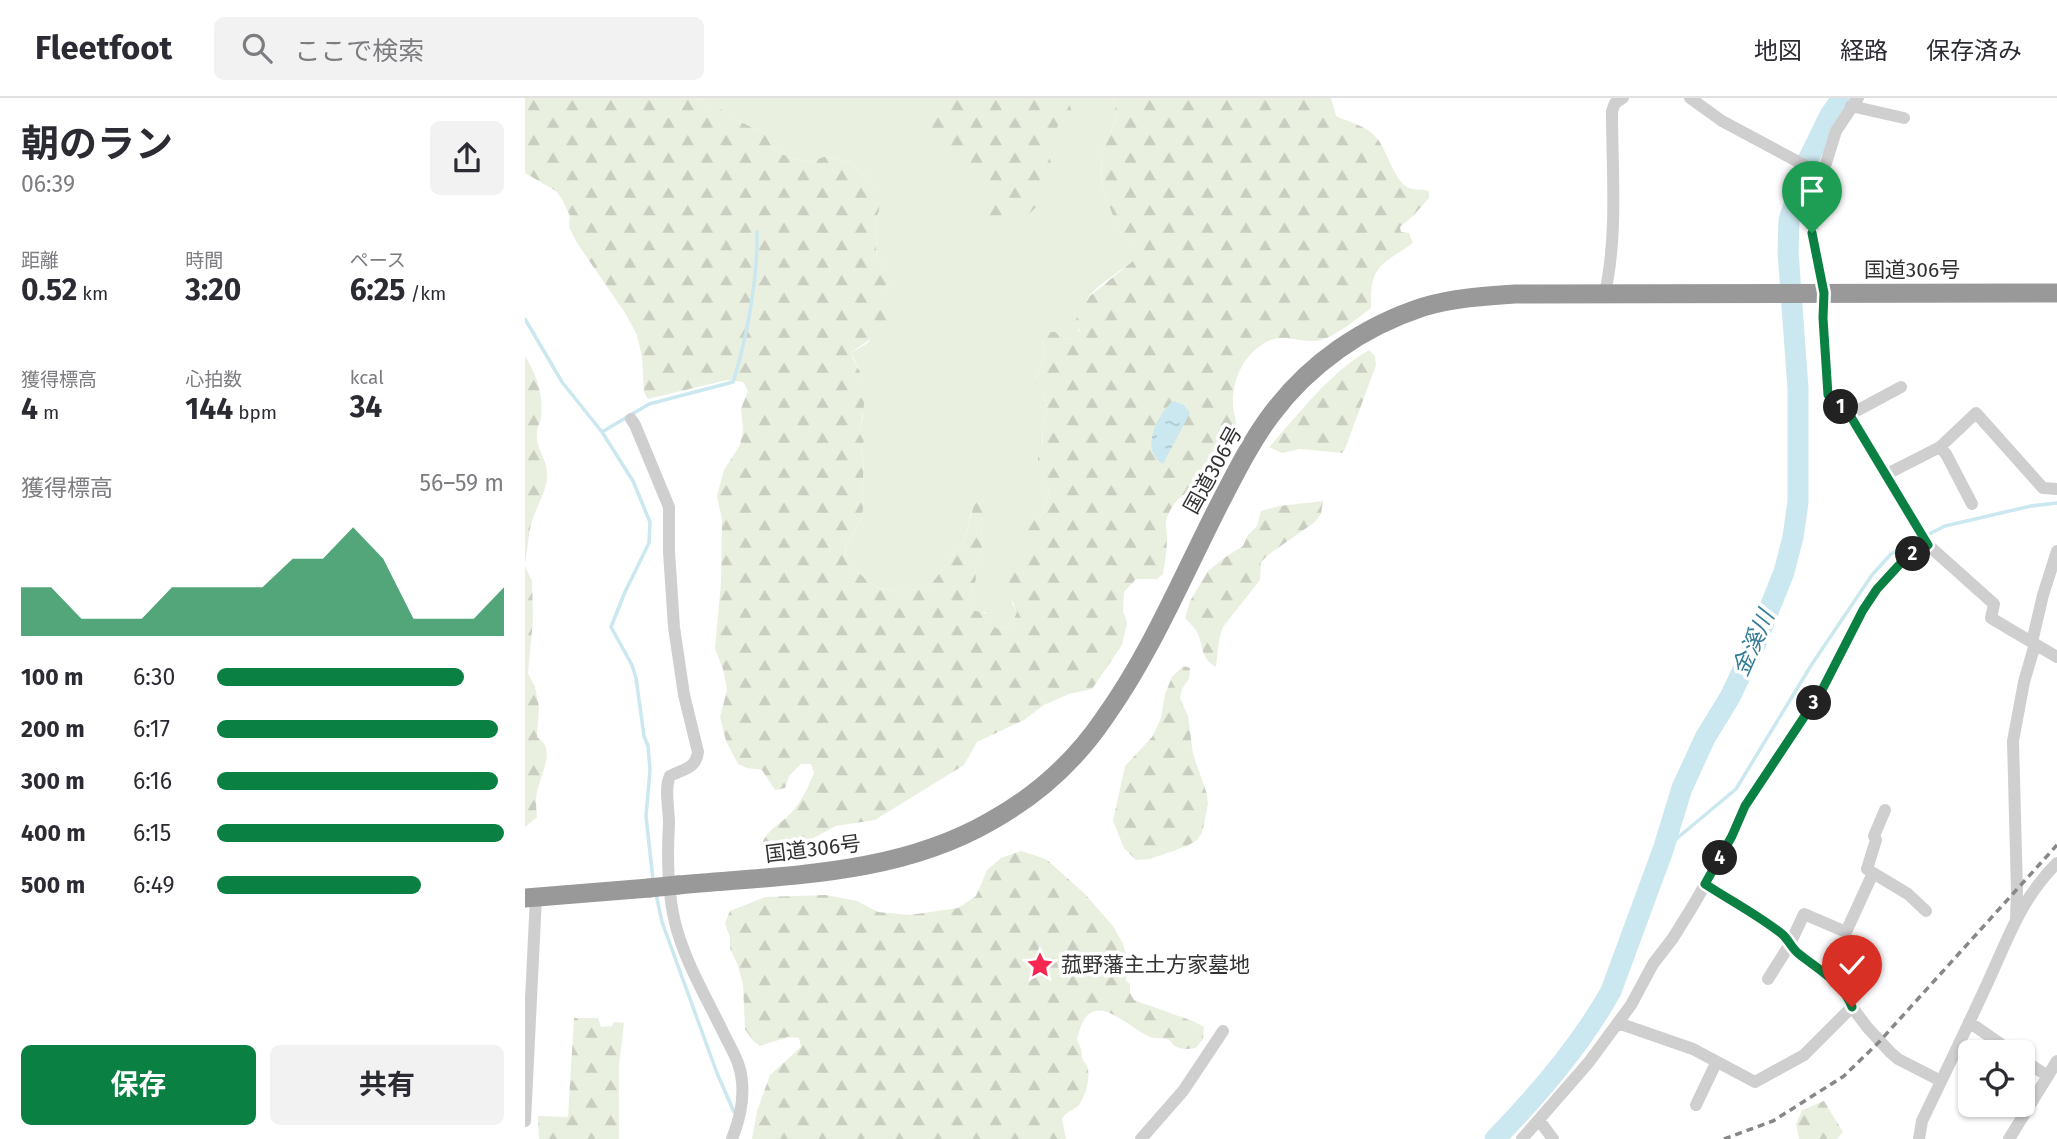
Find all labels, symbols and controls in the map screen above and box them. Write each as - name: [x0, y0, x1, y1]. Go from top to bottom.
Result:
- search box: [214, 17, 704, 80]
- text: Fleetfoot: [35, 28, 172, 68]
- icon: search: [238, 29, 276, 67]
- text: ここで検索: [294, 36, 424, 67]
- text: 地図: [1754, 37, 1802, 65]
- text: 経路: [1840, 37, 1888, 65]
- text: 保存済み: [1926, 37, 2022, 65]
- text: 朝のラン: [21, 121, 173, 167]
- button: share: [430, 121, 504, 195]
- pin: [1782, 161, 1842, 233]
- text: 06:39: [21, 170, 75, 198]
- icon: arrive: [1793, 172, 1831, 210]
- text: 距離: [21, 249, 59, 272]
- text: 時間: [185, 249, 223, 272]
- text: ペース: [350, 249, 406, 272]
- street label: 国道306号: [1864, 257, 1960, 283]
- text: 0.52: [21, 272, 77, 308]
- text: 3:20: [185, 272, 241, 308]
- text: 6:25: [350, 272, 405, 308]
- text: km: [77, 282, 108, 305]
- text: /km: [405, 282, 446, 305]
- text: kcal: [350, 366, 384, 389]
- text: 獲得標高: [21, 368, 97, 391]
- text: 心拍数: [185, 368, 242, 391]
- text: 34: [350, 389, 382, 425]
- pin: 1: [1823, 390, 1859, 424]
- text: 4: [21, 391, 38, 427]
- text: 144: [185, 391, 233, 427]
- text: 1: [1836, 395, 1845, 418]
- text: m: [38, 401, 59, 424]
- text: bpm: [233, 401, 277, 424]
- street label: 国道306号: [1178, 422, 1248, 518]
- text: 56–59 m: [419, 469, 504, 497]
- text: 獲得標高: [21, 474, 113, 502]
- pin: 2: [1895, 536, 1931, 572]
- text: 2: [1908, 542, 1917, 565]
- water label: 金溪川: [1726, 603, 1781, 680]
- text: 100 m: [21, 663, 83, 691]
- text: 6:30: [133, 663, 175, 691]
- pin: 3: [1797, 686, 1831, 720]
- text: 3: [1809, 691, 1818, 714]
- text: 200 m: [21, 715, 85, 743]
- text: 6:17: [133, 715, 170, 743]
- text: 300 m: [21, 767, 85, 795]
- text: 6:16: [133, 767, 172, 795]
- text: 400 m: [21, 819, 86, 847]
- text: 6:15: [133, 819, 171, 847]
- street label: 国道306号: [764, 830, 862, 868]
- pin: 4: [1703, 840, 1737, 876]
- text: 4: [1714, 846, 1725, 869]
- text: 500 m: [21, 871, 85, 899]
- text: 6:49: [133, 871, 175, 899]
- pin: [1822, 935, 1882, 1007]
- icon: check: [1833, 946, 1871, 984]
- place icon: 菰野藩主土方家墓地: [1025, 950, 1055, 980]
- place label: 菰野藩主土方家墓地: [1061, 952, 1250, 978]
- map controls: [1958, 1040, 2035, 1117]
- button: locate: [1958, 1040, 2035, 1117]
- button: 保存: [21, 1045, 256, 1125]
- button: 共有: [270, 1045, 504, 1125]

